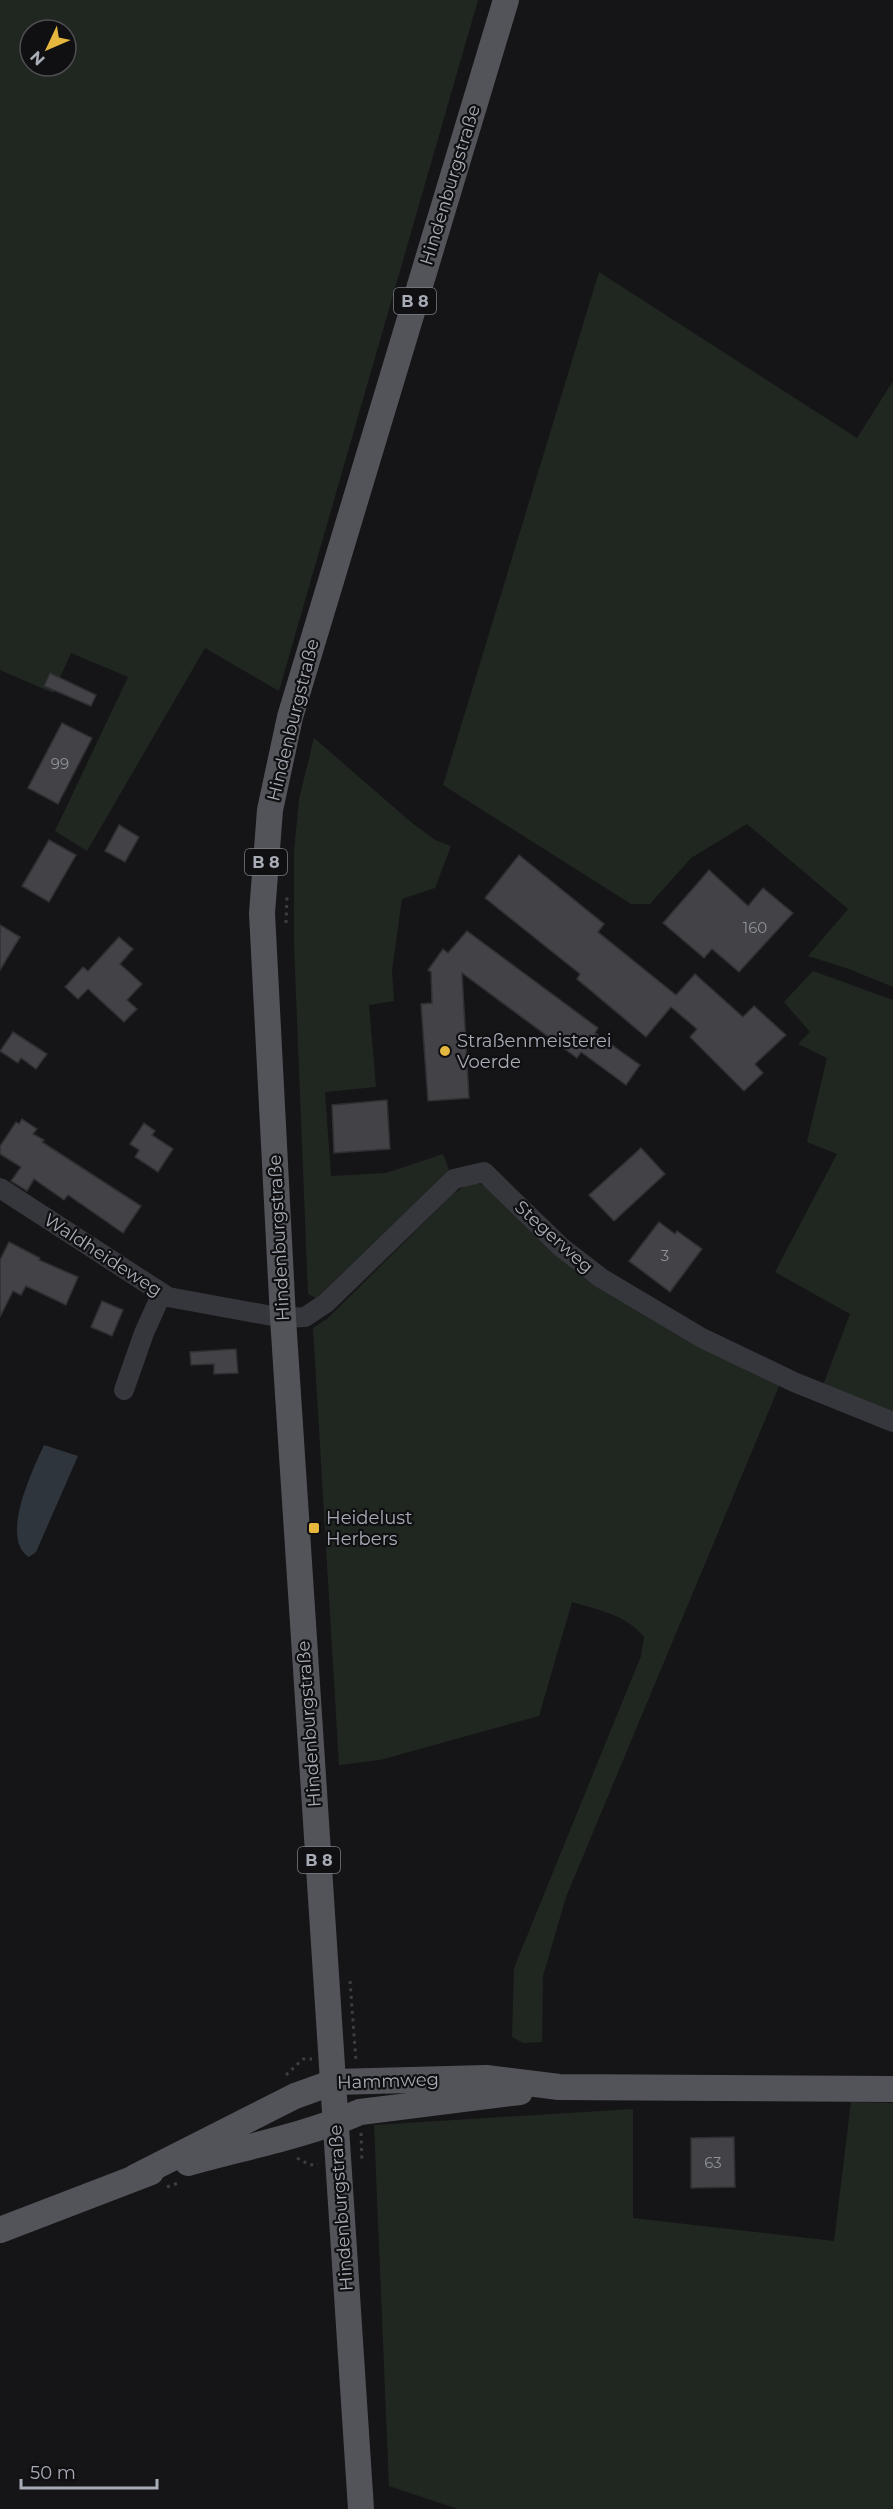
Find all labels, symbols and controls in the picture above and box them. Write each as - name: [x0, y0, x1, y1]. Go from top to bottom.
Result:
- north arrow: [18, 18, 78, 78]
- text: N: [26, 47, 49, 69]
- street label: Hindenburgstraße: [415, 102, 485, 268]
- road number: B 8: [394, 288, 436, 314]
- street label: Hindenburgstraße: [262, 636, 324, 803]
- house number: 99: [51, 754, 69, 773]
- road number: B 8: [245, 849, 287, 875]
- house number: 160: [743, 918, 767, 937]
- place label: Straßenmeisterei Voerde: [457, 1030, 612, 1073]
- marker: Straßenmeisterei Voerde: [438, 1044, 452, 1058]
- street label: Hindenburgstraße: [264, 1154, 294, 1322]
- street label: Stegerweg: [510, 1196, 598, 1278]
- street label: Waldheideweg: [40, 1209, 166, 1301]
- house number: 3: [661, 1246, 669, 1265]
- place label: Heidelust Herbers: [326, 1507, 412, 1550]
- marker: Heidelust Herbers: [307, 1521, 321, 1535]
- street label: Hindenburgstraße: [292, 1640, 326, 1808]
- road number: B 8: [298, 1847, 340, 1873]
- street label: Hammweg: [337, 2068, 439, 2094]
- street label: Hindenburgstraße: [324, 2124, 358, 2292]
- house number: 63: [704, 2153, 722, 2172]
- scale bar: [21, 2452, 158, 2490]
- text: 50 m: [30, 2462, 76, 2484]

